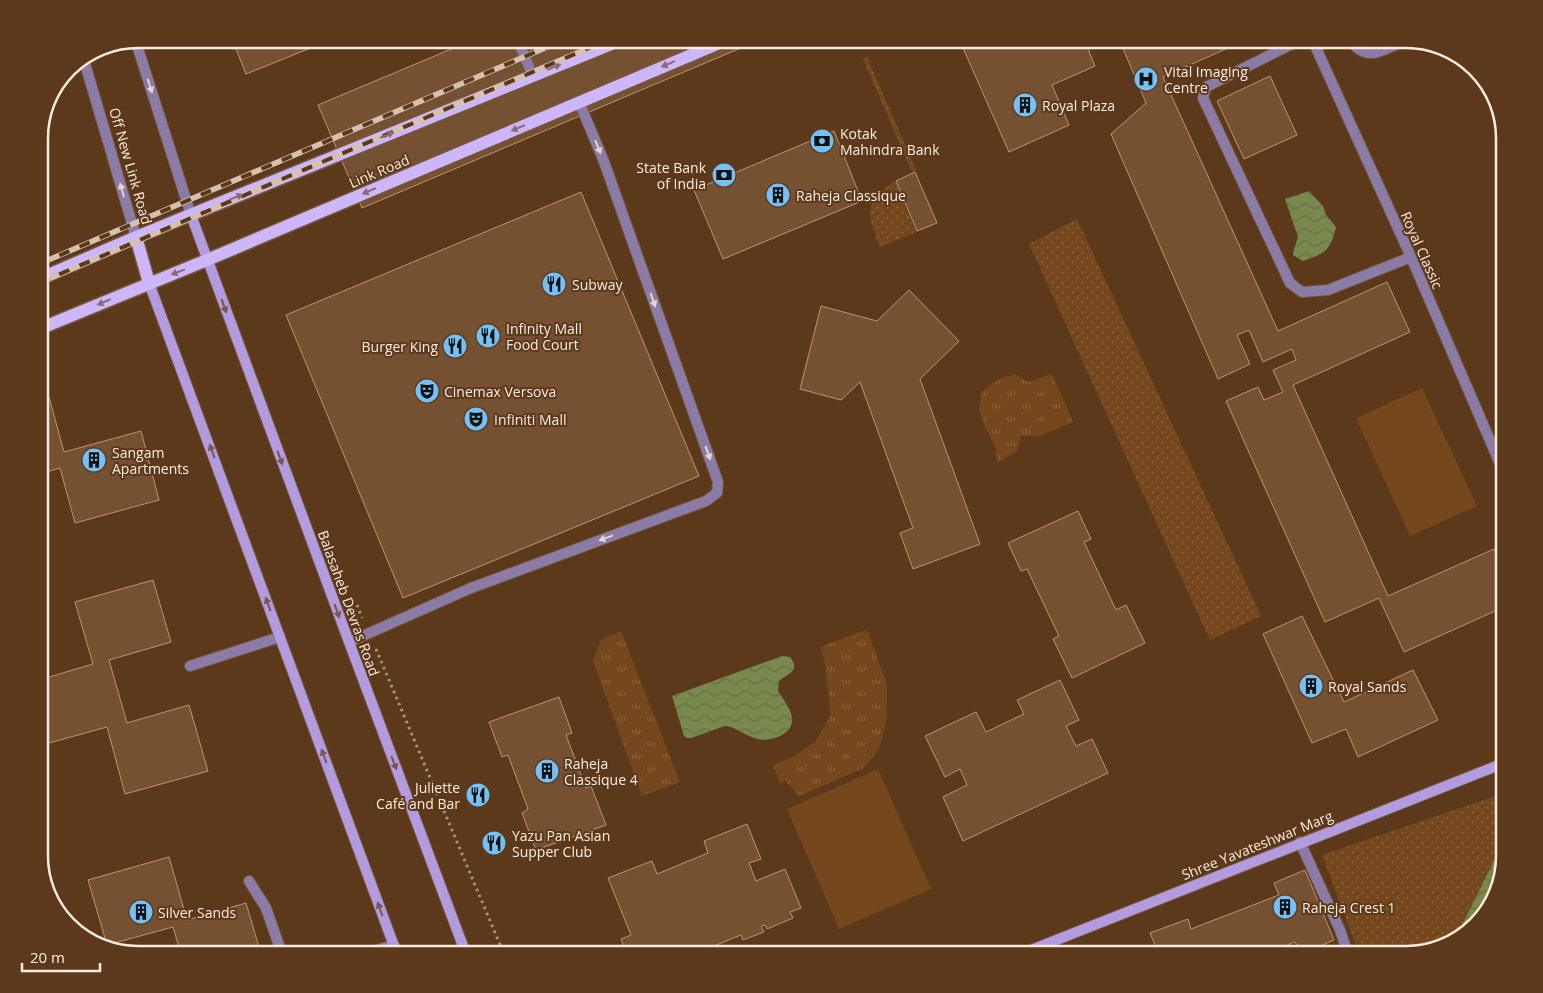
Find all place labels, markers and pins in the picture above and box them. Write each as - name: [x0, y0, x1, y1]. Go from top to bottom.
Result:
- place label: Vital Imaging Centre: [1164, 62, 1248, 97]
- hospital icon: Vital Imaging Centre: [1133, 66, 1159, 92]
- building icon: Royal Plaza: [1012, 92, 1038, 118]
- place label: Royal Plaza: [1042, 96, 1115, 115]
- place label: Kotak Mahindra Bank: [840, 124, 940, 159]
- bank icon: Kotak Mahindra Bank: [809, 128, 835, 154]
- place label: State Bank of India: [636, 158, 707, 193]
- bank icon: State Bank of India: [711, 162, 737, 188]
- building icon: Raheja Classique: [765, 182, 791, 208]
- place label: Raheja Classique: [796, 186, 906, 205]
- restaurant icon: Subway: [541, 271, 567, 297]
- place label: Subway: [572, 275, 623, 294]
- place label: Infinity Mall Food Court: [506, 319, 582, 354]
- restaurant icon: Infinity Mall Food Court: [475, 323, 501, 349]
- restaurant icon: Burger King: [442, 333, 468, 359]
- place label: Burger King: [362, 337, 438, 356]
- theatre icon: Cinemax Versova: [414, 378, 440, 404]
- place label: Cinemax Versova: [444, 382, 556, 401]
- theatre icon: Infiniti Mall: [463, 406, 489, 432]
- place label: Infiniti Mall: [494, 410, 566, 429]
- place label: Sangam Apartments: [112, 443, 189, 478]
- building icon: Sangam Apartments: [81, 447, 107, 473]
- building icon: Royal Sands: [1298, 673, 1324, 699]
- place label: Royal Sands: [1328, 677, 1407, 696]
- place label: Raheja Classique 4: [564, 754, 638, 789]
- building icon: Raheja Classique 4: [534, 758, 560, 784]
- place label: Juliette Café and Bar: [376, 778, 460, 813]
- restaurant icon: Juliette Café and Bar: [465, 782, 491, 808]
- place label: Yazu Pan Asian Supper Club: [512, 826, 610, 861]
- restaurant icon: Yazu Pan Asian Supper Club: [481, 830, 507, 856]
- building icon: Raheja Crest 1: [1272, 894, 1298, 920]
- place label: Raheja Crest 1: [1302, 898, 1396, 917]
- building icon: Silver Sands: [128, 899, 154, 925]
- place label: Silver Sands: [158, 903, 237, 922]

